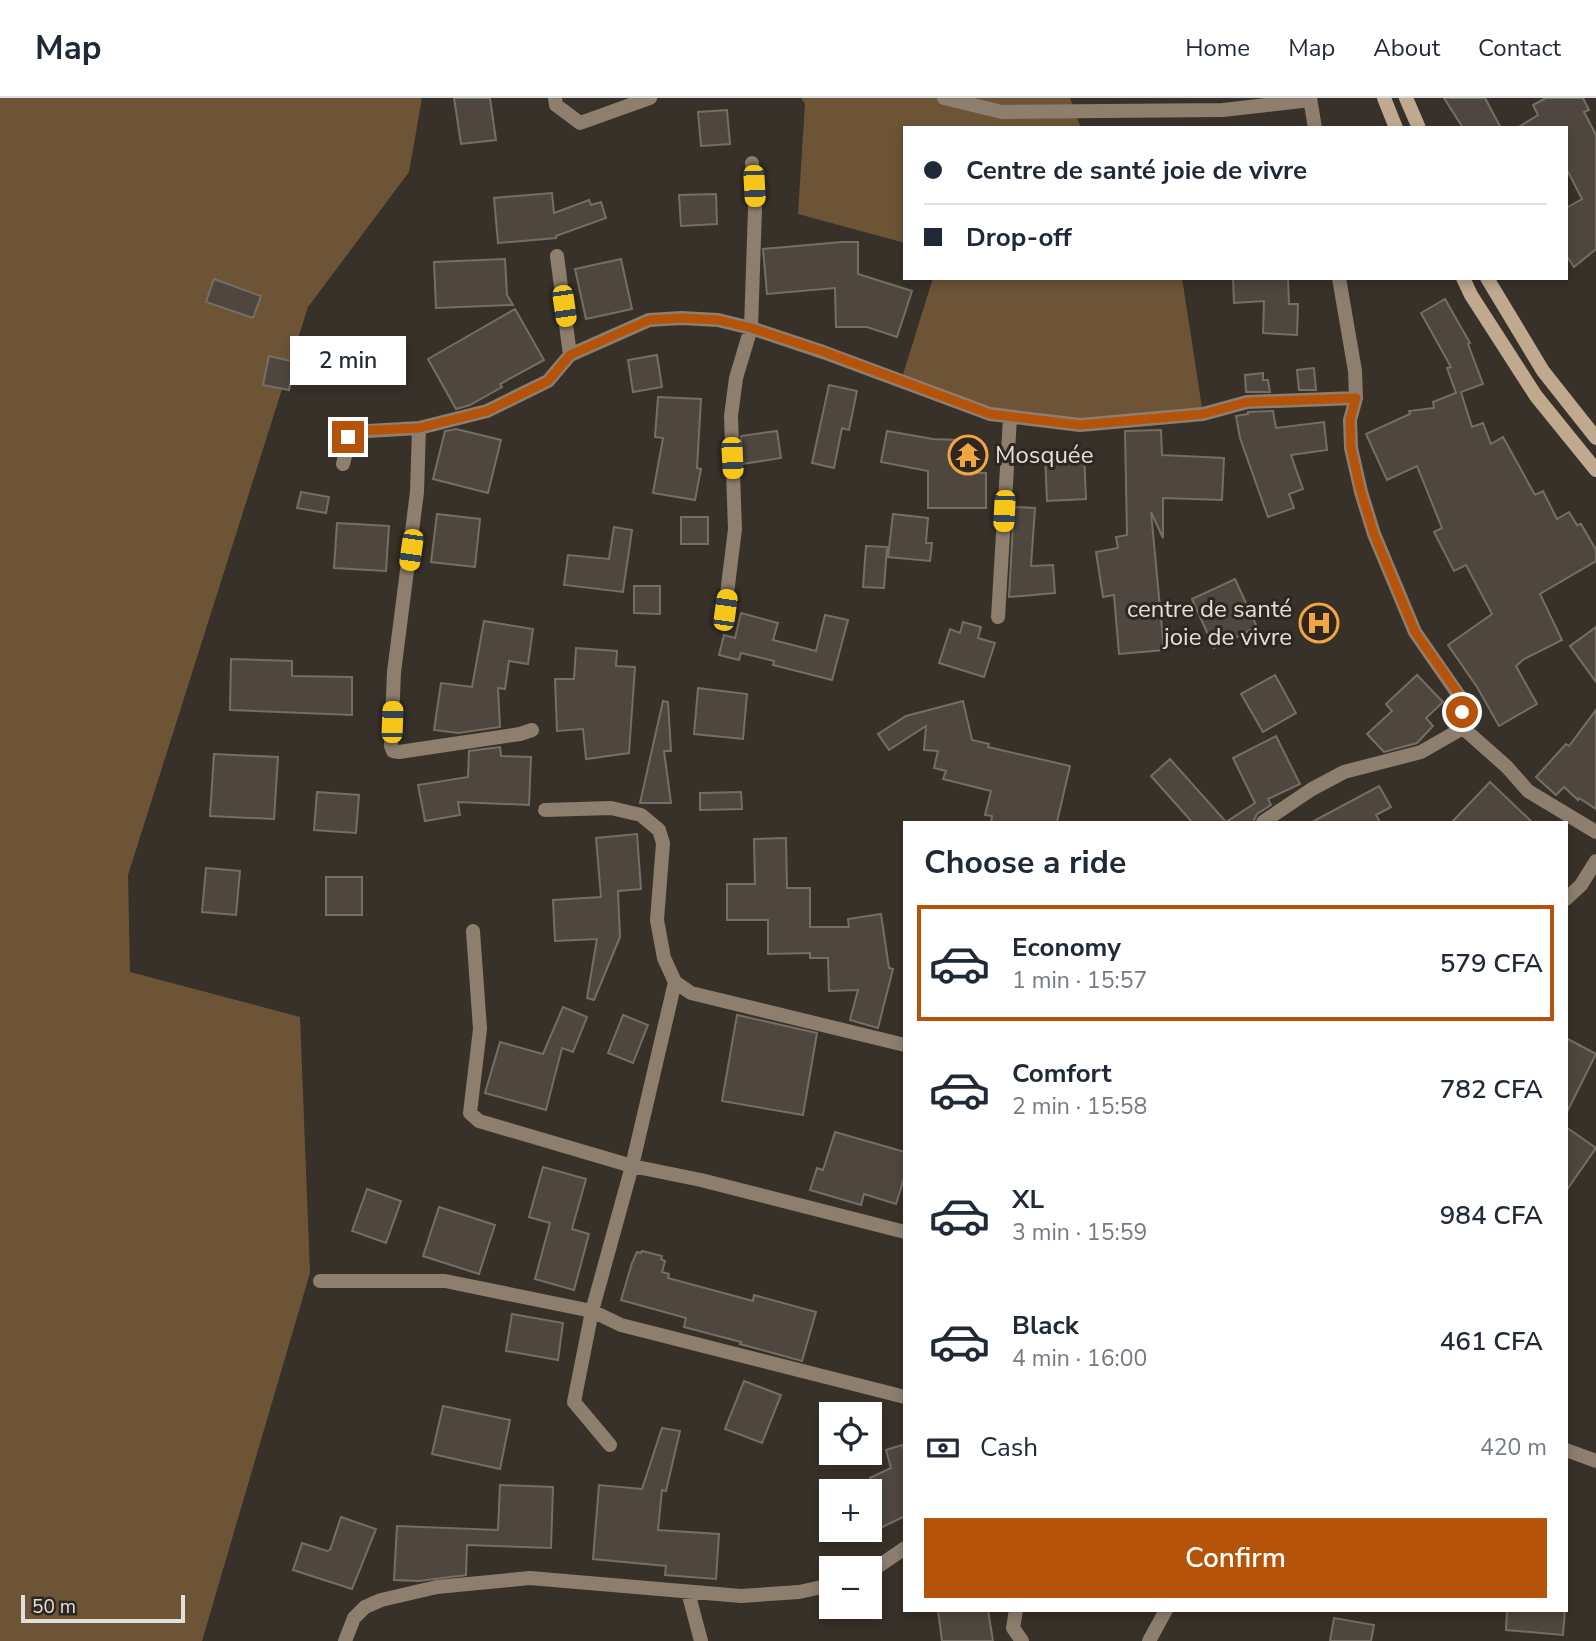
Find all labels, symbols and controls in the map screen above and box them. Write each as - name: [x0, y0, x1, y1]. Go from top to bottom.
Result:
- text: Map: [35, 26, 102, 71]
- text: Home: [1185, 32, 1250, 64]
- text: Map: [1288, 32, 1335, 64]
- text: About: [1373, 32, 1440, 64]
- text: Contact: [1478, 32, 1561, 64]
- text: Centre de santé joie de vivre: [966, 153, 1307, 188]
- car: [743, 164, 766, 208]
- text: Drop-off: [966, 220, 1072, 255]
- car: [551, 284, 578, 328]
- callout: 2 min: [290, 336, 406, 384]
- text: 2 min: [319, 345, 377, 376]
- route end: [332, 421, 364, 453]
- temple icon: Mosquée: [947, 434, 989, 476]
- car: [721, 436, 744, 480]
- place label: Mosquée: [995, 439, 1093, 471]
- car: [993, 489, 1016, 533]
- car: [398, 528, 425, 572]
- car: [712, 588, 739, 632]
- place label: centre de santé joie de vivre: [1127, 593, 1292, 653]
- hospital icon: centre de santé joie de vivre: [1298, 602, 1340, 644]
- route start: [1446, 696, 1478, 728]
- car: [381, 701, 404, 743]
- text: Choose a ride: [924, 841, 1126, 884]
- text: Economy: [1012, 930, 1121, 965]
- icon: car: [928, 932, 991, 995]
- text: 579 CFA: [1440, 946, 1543, 981]
- text: 1 min · 15:57: [1012, 965, 1147, 996]
- text: Comfort: [1012, 1056, 1112, 1091]
- icon: car: [928, 1058, 991, 1121]
- text: 782 CFA: [1440, 1072, 1543, 1107]
- text: 2 min · 15:58: [1012, 1091, 1147, 1122]
- text: XL: [1012, 1182, 1044, 1217]
- icon: car: [928, 1184, 991, 1247]
- text: 984 CFA: [1440, 1198, 1543, 1233]
- text: 3 min · 15:59: [1012, 1217, 1147, 1248]
- text: Black: [1012, 1308, 1079, 1343]
- icon: car: [928, 1310, 991, 1373]
- text: 461 CFA: [1440, 1324, 1543, 1359]
- text: 4 min · 16:00: [1012, 1343, 1147, 1374]
- map controls: [819, 1402, 882, 1619]
- button: locate: [819, 1402, 882, 1465]
- icon: cash: [924, 1429, 962, 1467]
- text: Cash: [980, 1430, 1038, 1465]
- text: 420 m: [1480, 1432, 1547, 1463]
- button: +: [819, 1479, 882, 1542]
- button: Confirm: [924, 1518, 1547, 1598]
- button: −: [819, 1556, 882, 1619]
- scale bar: [21, 1592, 186, 1624]
- text: 50 m: [32, 1594, 76, 1620]

